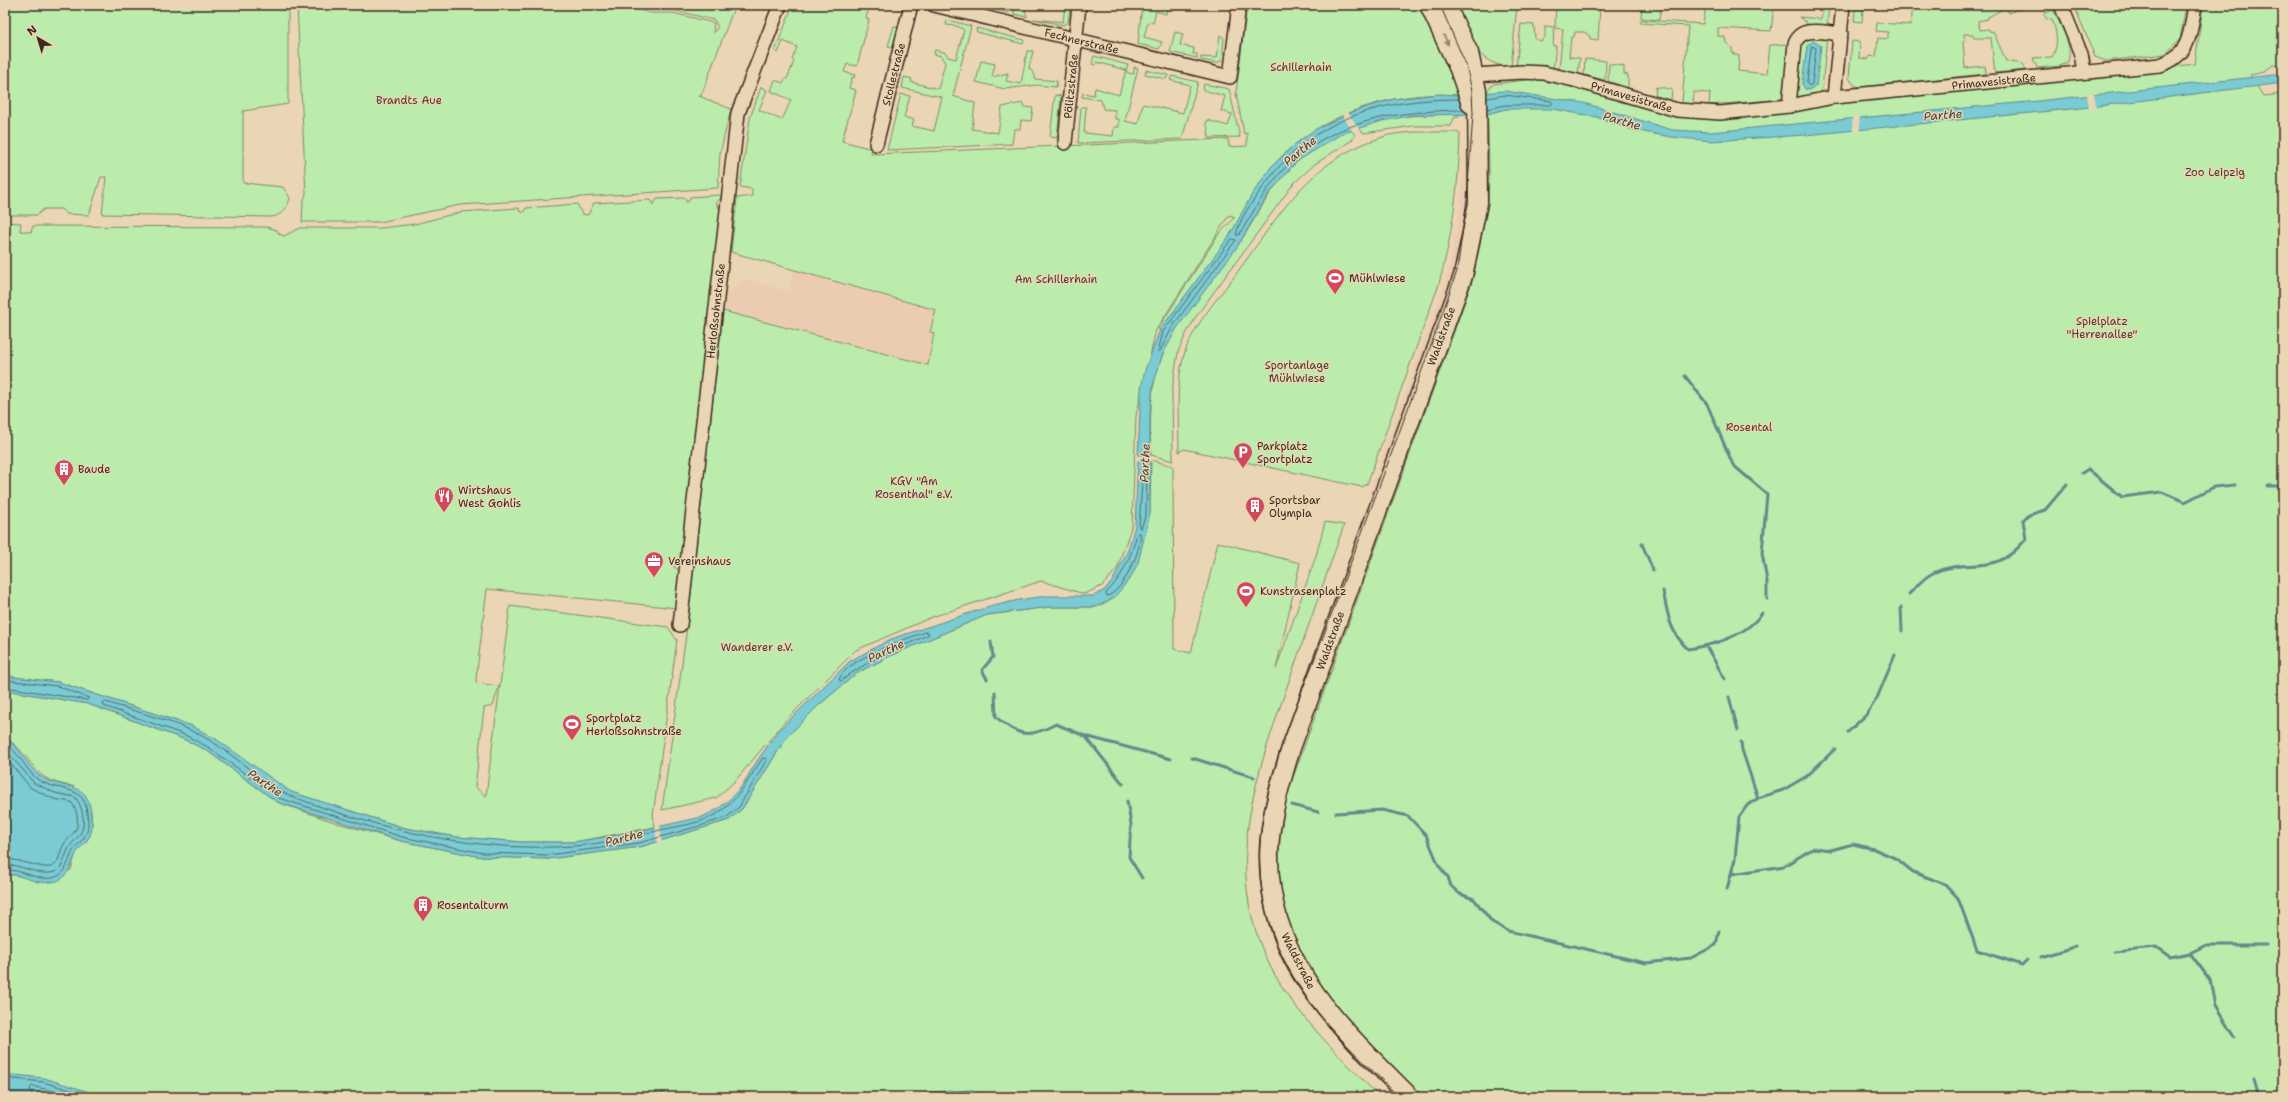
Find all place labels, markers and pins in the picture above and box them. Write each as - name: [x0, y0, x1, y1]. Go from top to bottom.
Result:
- sports icon: Mühlwiese: [1324, 267, 1346, 295]
- place label: Mühlwiese: [1349, 271, 1406, 286]
- place label: Parkplatz Sportplatz: [1257, 439, 1313, 467]
- parking icon: Parkplatz Sportplatz: [1232, 441, 1254, 469]
- building icon: Baude: [53, 458, 75, 486]
- place label: Baude: [78, 462, 110, 477]
- place label: Wirtshaus West Gohlis: [458, 483, 521, 511]
- restaurant icon: Wirtshaus West Gohlis: [433, 485, 455, 513]
- place label: Sportsbar Olympia: [1269, 493, 1321, 521]
- building icon: Sportsbar Olympia: [1244, 495, 1266, 523]
- office icon: Vereinshaus: [643, 550, 665, 578]
- place label: Vereinshaus: [668, 554, 731, 569]
- sports icon: Kunstrasenplatz: [1235, 580, 1257, 608]
- place label: Kunstrasenplatz: [1260, 584, 1346, 599]
- place label: Sportplatz Herloßsohnstraße: [586, 711, 682, 739]
- sports icon: Sportplatz Herloßsohnstraße: [561, 713, 583, 741]
- building icon: Rosentalturm: [412, 894, 434, 922]
- place label: Rosentalturm: [437, 898, 509, 913]

